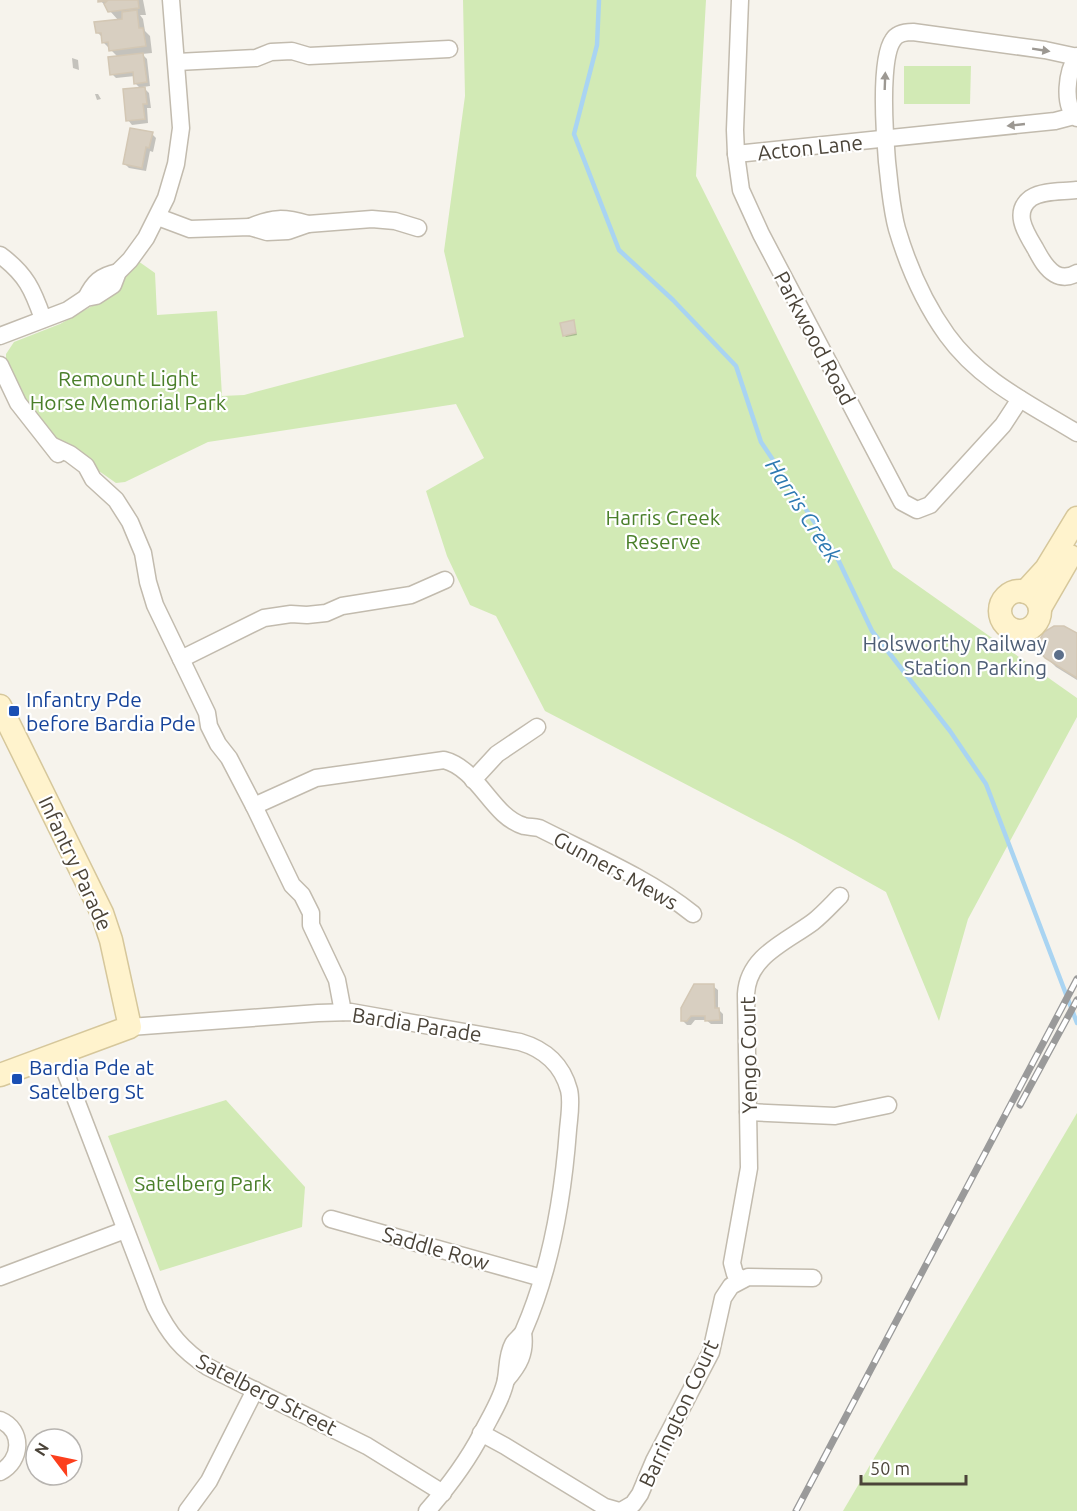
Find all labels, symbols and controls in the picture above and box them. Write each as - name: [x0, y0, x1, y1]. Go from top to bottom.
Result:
- one-way arrow: [1032, 46, 1051, 55]
- one-way arrow: [881, 71, 890, 90]
- one-way arrow: [1007, 120, 1026, 130]
- street label: Acton Lane: [756, 130, 864, 164]
- street label: Parkwood Road: [770, 267, 860, 409]
- park label: Remount Light Horse Memorial Park: [30, 366, 227, 414]
- water label: Harris Creek: [761, 453, 847, 567]
- park label: Harris Creek Reserve: [606, 505, 721, 553]
- place label: Holsworthy Railway Station Parking: [862, 631, 1047, 679]
- marker: Holsworthy Railway Station Parking: [1052, 648, 1066, 662]
- place label: Infantry Pde before Bardia Pde: [26, 687, 196, 735]
- marker: Infantry Pde before Bardia Pde: [7, 704, 21, 718]
- street label: Infantry Parade: [34, 792, 118, 934]
- street label: Gunners Mews: [550, 826, 682, 914]
- street label: Yengo Court: [735, 996, 761, 1114]
- street label: Bardia Parade: [351, 1002, 483, 1046]
- place label: Bardia Pde at Satelberg St: [29, 1055, 154, 1103]
- marker: Bardia Pde at Satelberg St: [10, 1072, 24, 1086]
- park label: Satelberg Park: [134, 1171, 272, 1195]
- street label: Saddle Row: [380, 1221, 492, 1275]
- street label: Barrington Court: [633, 1335, 723, 1491]
- street label: Satelberg Street: [193, 1348, 341, 1440]
- north arrow: [24, 1427, 84, 1487]
- text: N: [30, 1439, 52, 1459]
- scale bar: [861, 1448, 966, 1486]
- text: 50 m: [870, 1458, 910, 1478]

